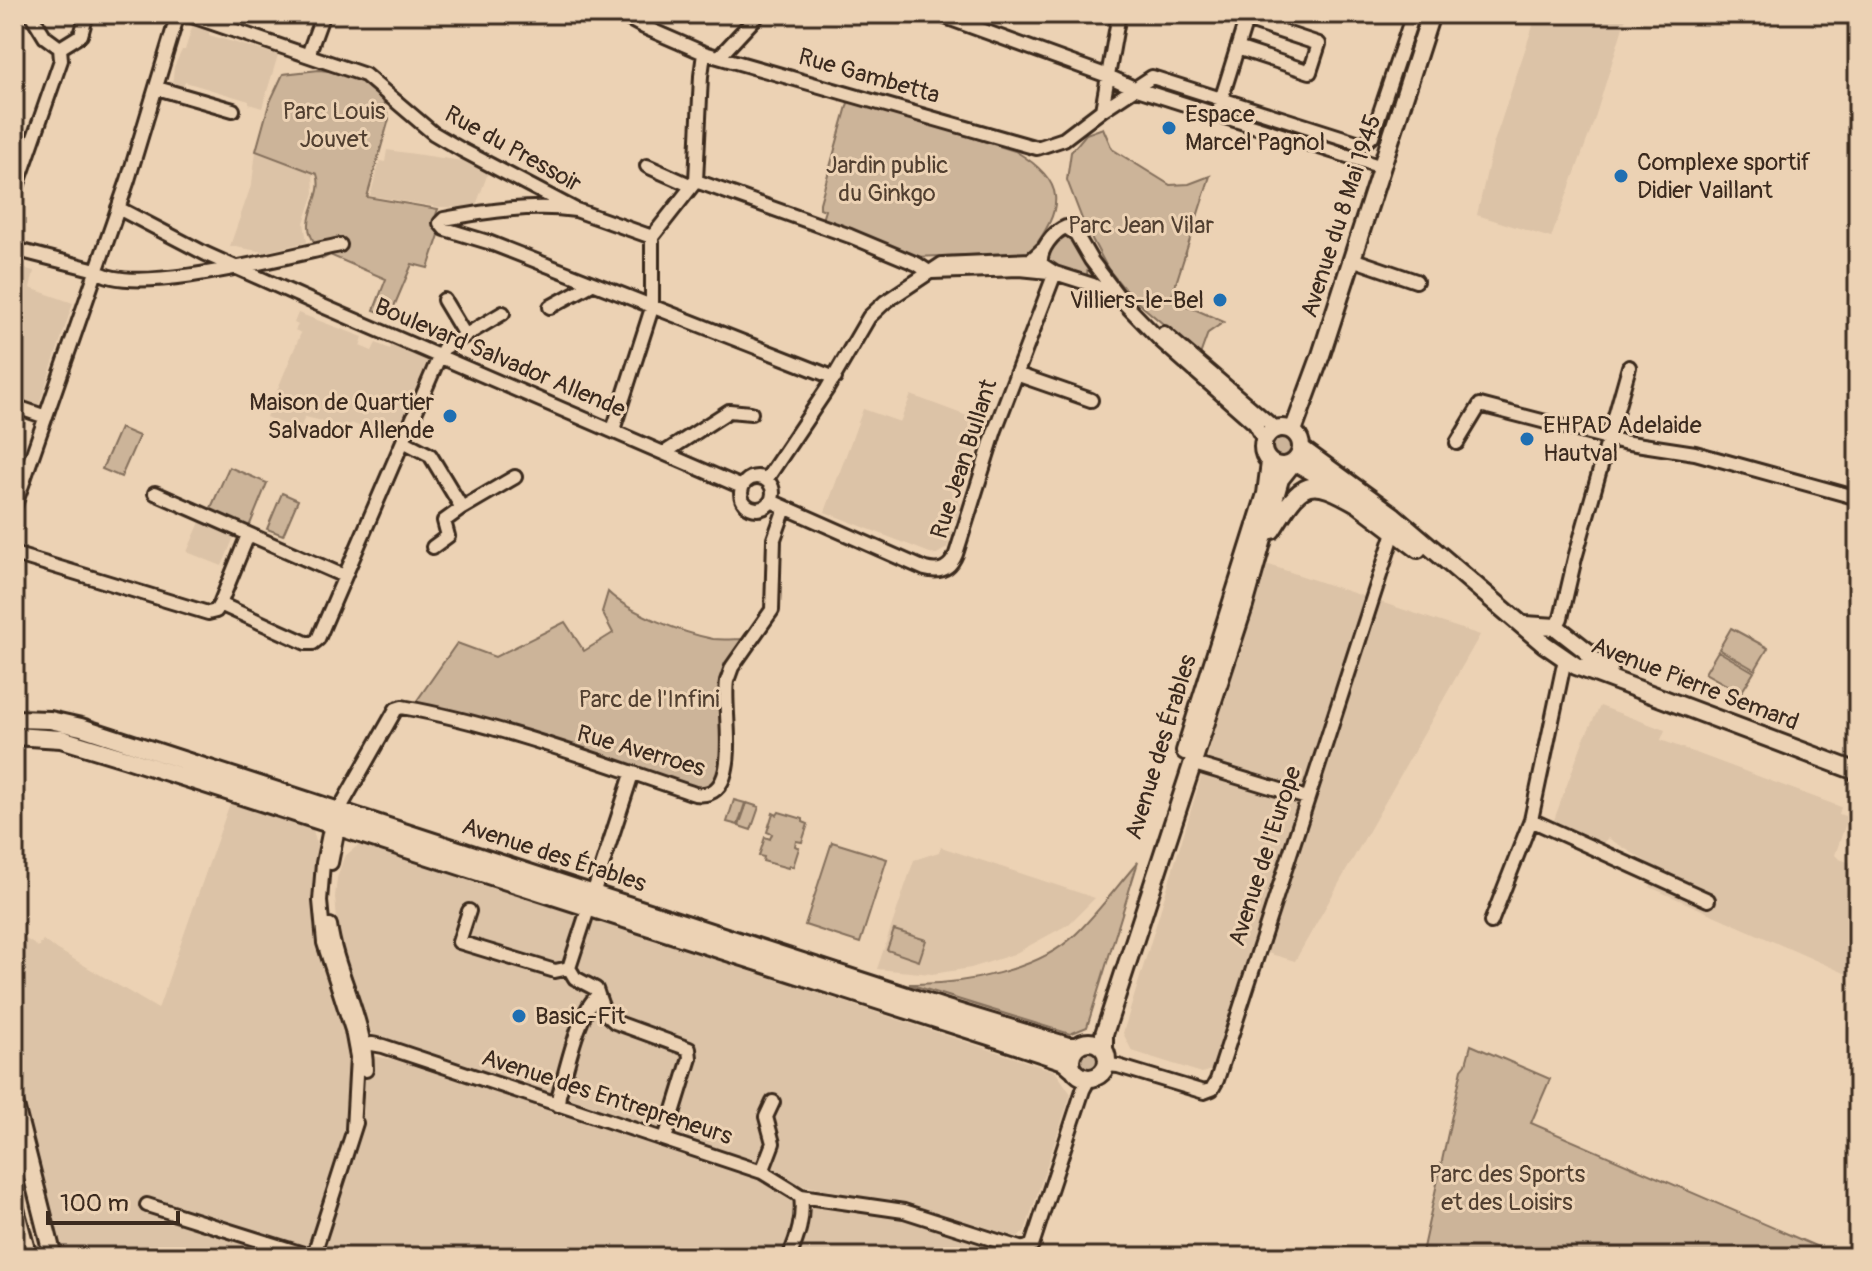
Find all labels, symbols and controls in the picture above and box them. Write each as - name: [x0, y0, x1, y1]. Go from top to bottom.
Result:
- street label: Rue Gambetta: [795, 42, 943, 110]
- park label: Parc Louis Jouvet: [283, 97, 386, 154]
- street label: Rue du Pressoir: [440, 99, 587, 199]
- place label: Espace Marcel Pagnol: [1185, 100, 1325, 157]
- street label: Avenue du 8 Mai 1945: [1294, 111, 1388, 321]
- marker: Espace Marcel Pagnol: [1160, 119, 1178, 137]
- place label: Complexe sportif Didier Vaillant: [1637, 148, 1811, 205]
- park label: Jardin public du Ginkgo: [826, 151, 948, 208]
- marker: Complexe sportif Didier Vaillant: [1612, 167, 1630, 185]
- park label: Parc Jean Vilar: [1068, 211, 1214, 240]
- place label: Villiers-le-Bel: [1069, 286, 1204, 315]
- marker: Villiers-le-Bel: [1211, 291, 1229, 309]
- street label: Boulevard Salvador Allende: [370, 292, 630, 424]
- street label: Rue Jean Bullant: [925, 375, 1004, 542]
- place label: Maison de Quartier Salvador Allende: [249, 388, 434, 445]
- marker: Maison de Quartier Salvador Allende: [441, 407, 459, 425]
- place label: EHPAD Adelaide Hautval: [1543, 411, 1702, 468]
- marker: EHPAD Adelaide Hautval: [1518, 430, 1536, 448]
- street label: Avenue Pierre Semard: [1587, 631, 1803, 737]
- street label: Avenue des Érables: [1119, 651, 1203, 843]
- park label: Parc de l'Infini: [578, 685, 720, 714]
- street label: Rue Averroes: [574, 719, 709, 783]
- street label: Avenue de l'Europe: [1222, 762, 1308, 950]
- street label: Avenue des Érables: [458, 812, 650, 899]
- place label: Basic-Fit: [535, 1002, 626, 1031]
- marker: Basic-Fit: [510, 1007, 528, 1025]
- street label: Avenue des Entrepreneurs: [478, 1043, 736, 1151]
- park label: Parc des Sports et des Loisirs: [1429, 1160, 1585, 1217]
- scale bar: [48, 1175, 178, 1225]
- text: 100 m: [60, 1189, 129, 1218]

